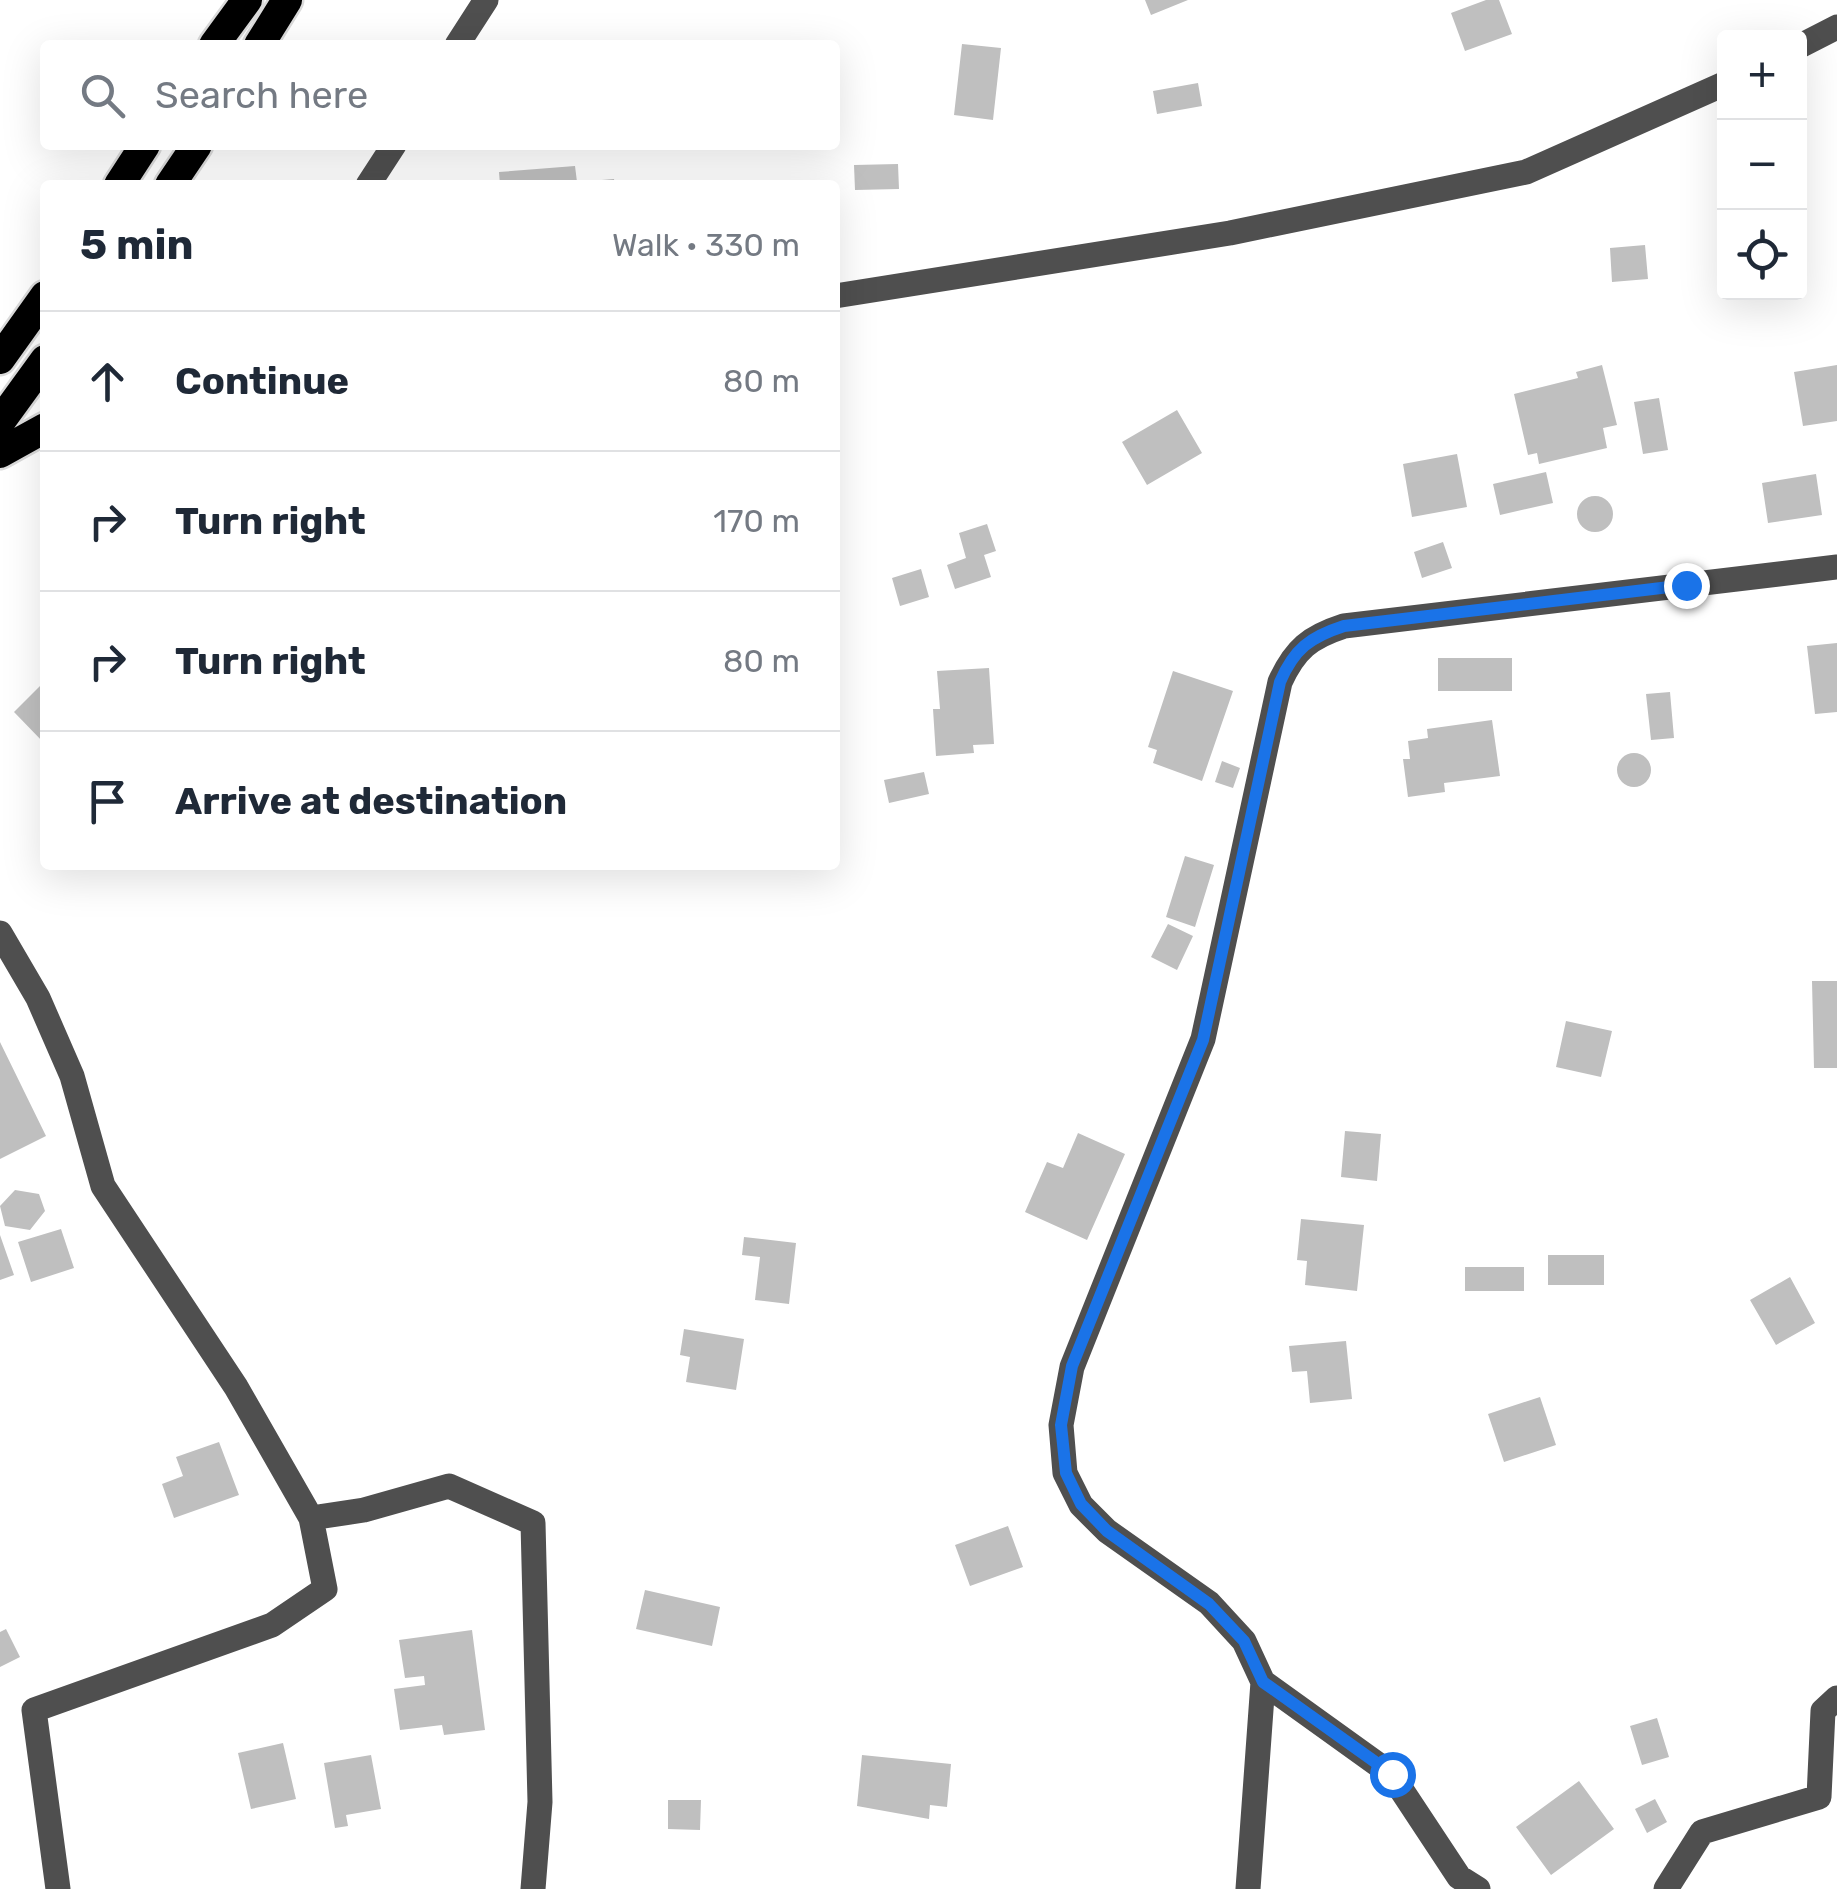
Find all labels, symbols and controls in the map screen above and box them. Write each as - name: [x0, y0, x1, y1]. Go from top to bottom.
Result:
- map controls: [1717, 30, 1807, 300]
- button: +: [1717, 30, 1807, 120]
- search box: [40, 40, 840, 150]
- icon: search: [75, 68, 130, 123]
- text: Search here: [155, 72, 368, 118]
- button: −: [1717, 120, 1807, 210]
- button: locate: [1717, 210, 1807, 300]
- text: 5 min: [80, 220, 194, 270]
- text: Walk · 330 m: [612, 226, 800, 264]
- icon: ahead: [80, 354, 135, 409]
- text: Continue: [175, 358, 349, 404]
- text: 80 m: [723, 362, 800, 400]
- icon: right: [80, 494, 135, 549]
- text: Turn right: [175, 498, 366, 544]
- text: 170 m: [713, 502, 800, 540]
- route end: [1664, 563, 1710, 609]
- icon: right: [80, 634, 135, 689]
- text: Turn right: [175, 638, 366, 684]
- text: 80 m: [723, 642, 800, 680]
- icon: arrive: [80, 774, 135, 829]
- text: Arrive at destination: [175, 778, 567, 824]
- route start: [1370, 1752, 1416, 1798]

